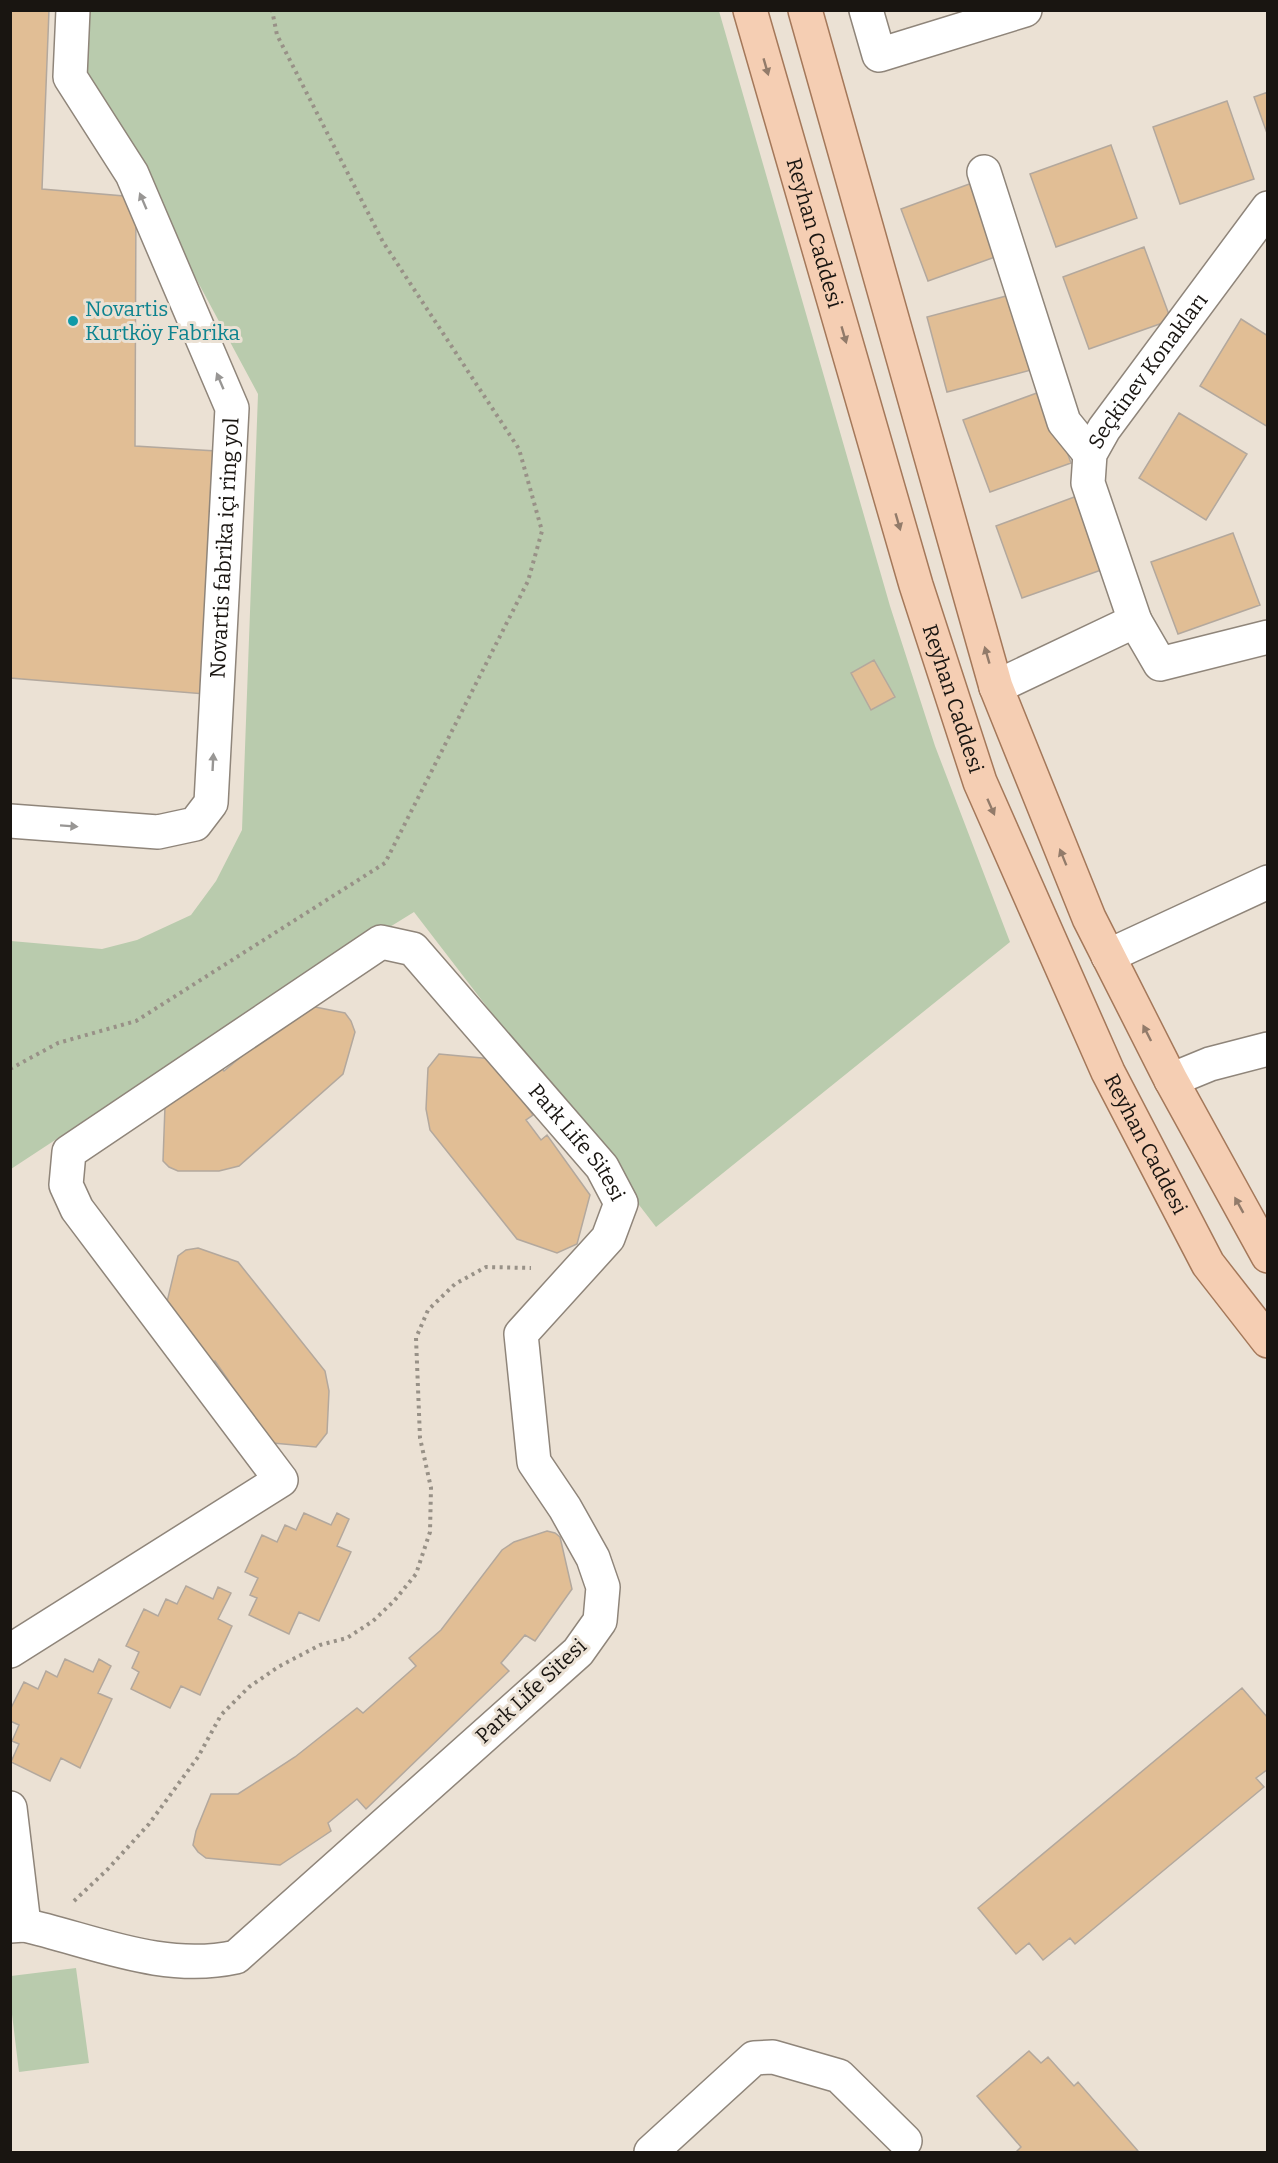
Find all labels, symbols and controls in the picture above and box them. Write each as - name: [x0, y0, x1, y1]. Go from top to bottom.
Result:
- one-way arrow: [762, 58, 771, 76]
- street label: Reyhan Caddesi: [780, 155, 848, 311]
- one-way arrow: [138, 192, 148, 210]
- street label: Seçkinev Konakları: [1082, 288, 1213, 454]
- place label: Novartis Kurtköy Fabrika: [85, 296, 240, 346]
- marker: Novartis Kurtköy Fabrika: [66, 314, 80, 328]
- one-way arrow: [840, 326, 849, 344]
- one-way arrow: [215, 371, 225, 389]
- street label: Novartis fabrika içi ring yol: [205, 417, 244, 679]
- one-way arrow: [894, 513, 903, 531]
- street label: Reyhan Caddesi: [917, 621, 989, 776]
- one-way arrow: [982, 646, 992, 664]
- one-way arrow: [208, 752, 218, 771]
- one-way arrow: [987, 798, 996, 816]
- one-way arrow: [59, 821, 78, 830]
- one-way arrow: [1058, 848, 1067, 866]
- one-way arrow: [1142, 1024, 1152, 1041]
- street label: Reyhan Caddesi: [1098, 1070, 1193, 1219]
- street label: Park Life Sitesi: [523, 1079, 631, 1205]
- one-way arrow: [1234, 1196, 1244, 1213]
- street label: Park Life Sitesi: [470, 1633, 592, 1749]

